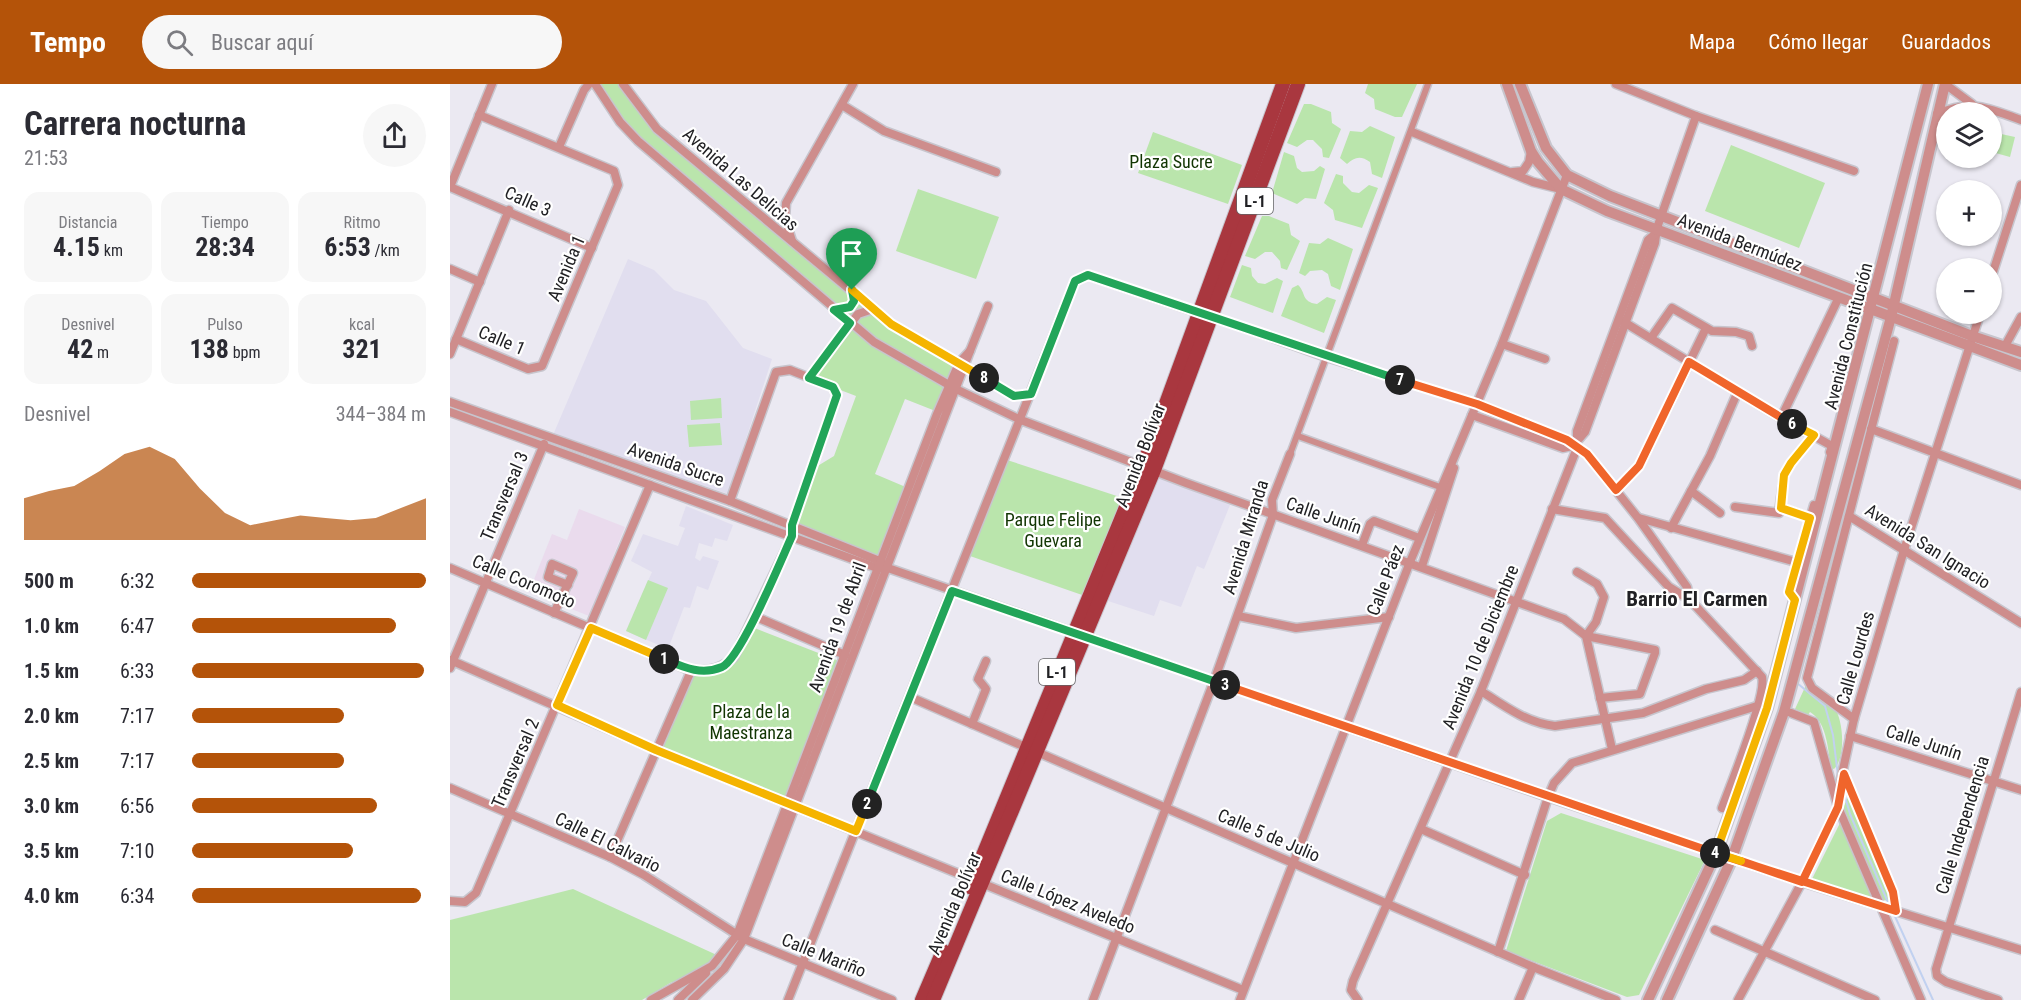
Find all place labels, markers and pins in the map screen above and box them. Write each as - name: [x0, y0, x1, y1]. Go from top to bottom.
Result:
- pin: [826, 228, 877, 290]
- pin: 8: [969, 363, 999, 393]
- pin: 7: [1385, 365, 1415, 395]
- pin: 6: [1777, 409, 1807, 439]
- pin: 1: [649, 644, 679, 674]
- pin: 3: [1210, 670, 1240, 700]
- pin: 2: [852, 789, 882, 819]
- pin: 4: [1700, 838, 1730, 868]

